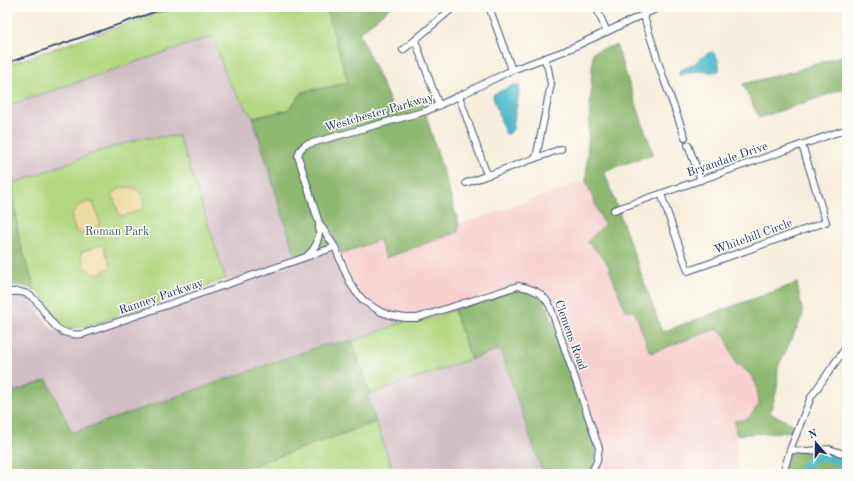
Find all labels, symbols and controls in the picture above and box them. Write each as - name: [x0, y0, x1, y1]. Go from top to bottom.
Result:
- street label: Westchester Parkway: [323, 91, 436, 134]
- street label: Bryandale Drive: [685, 140, 770, 179]
- street label: Whitehill Circle: [713, 217, 794, 257]
- park label: Roman Park: [85, 226, 149, 238]
- street label: Ranney Parkway: [118, 277, 206, 317]
- street label: Clemens Road: [552, 299, 588, 372]
- north arrow: [796, 423, 836, 463]
- text: N: [807, 428, 819, 442]

